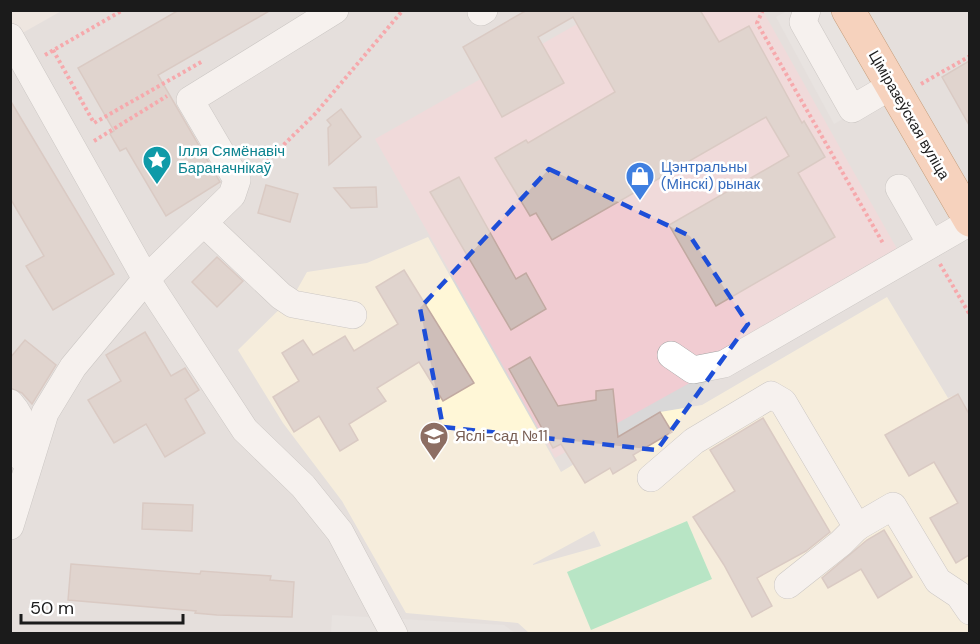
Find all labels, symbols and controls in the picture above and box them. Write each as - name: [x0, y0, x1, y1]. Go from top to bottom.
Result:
- street label: Ціміразеўская вуліца: [864, 47, 954, 184]
- place label: Ілля Сямёнавіч Бараначнікаў: [178, 141, 285, 178]
- place icon: Ілля Сямёнавіч Бараначнікаў: [141, 144, 173, 186]
- place label: Цэнтральны (Мінскі) рынак: [661, 157, 760, 194]
- shop icon: Цэнтральны (Мінскі) рынак: [624, 160, 656, 202]
- school or university icon: Яслі-сад №11: [418, 420, 450, 462]
- place label: Яслі-сад №11: [455, 426, 548, 446]
- scale bar: [21, 587, 183, 625]
- text: 50 m: [30, 596, 74, 620]

